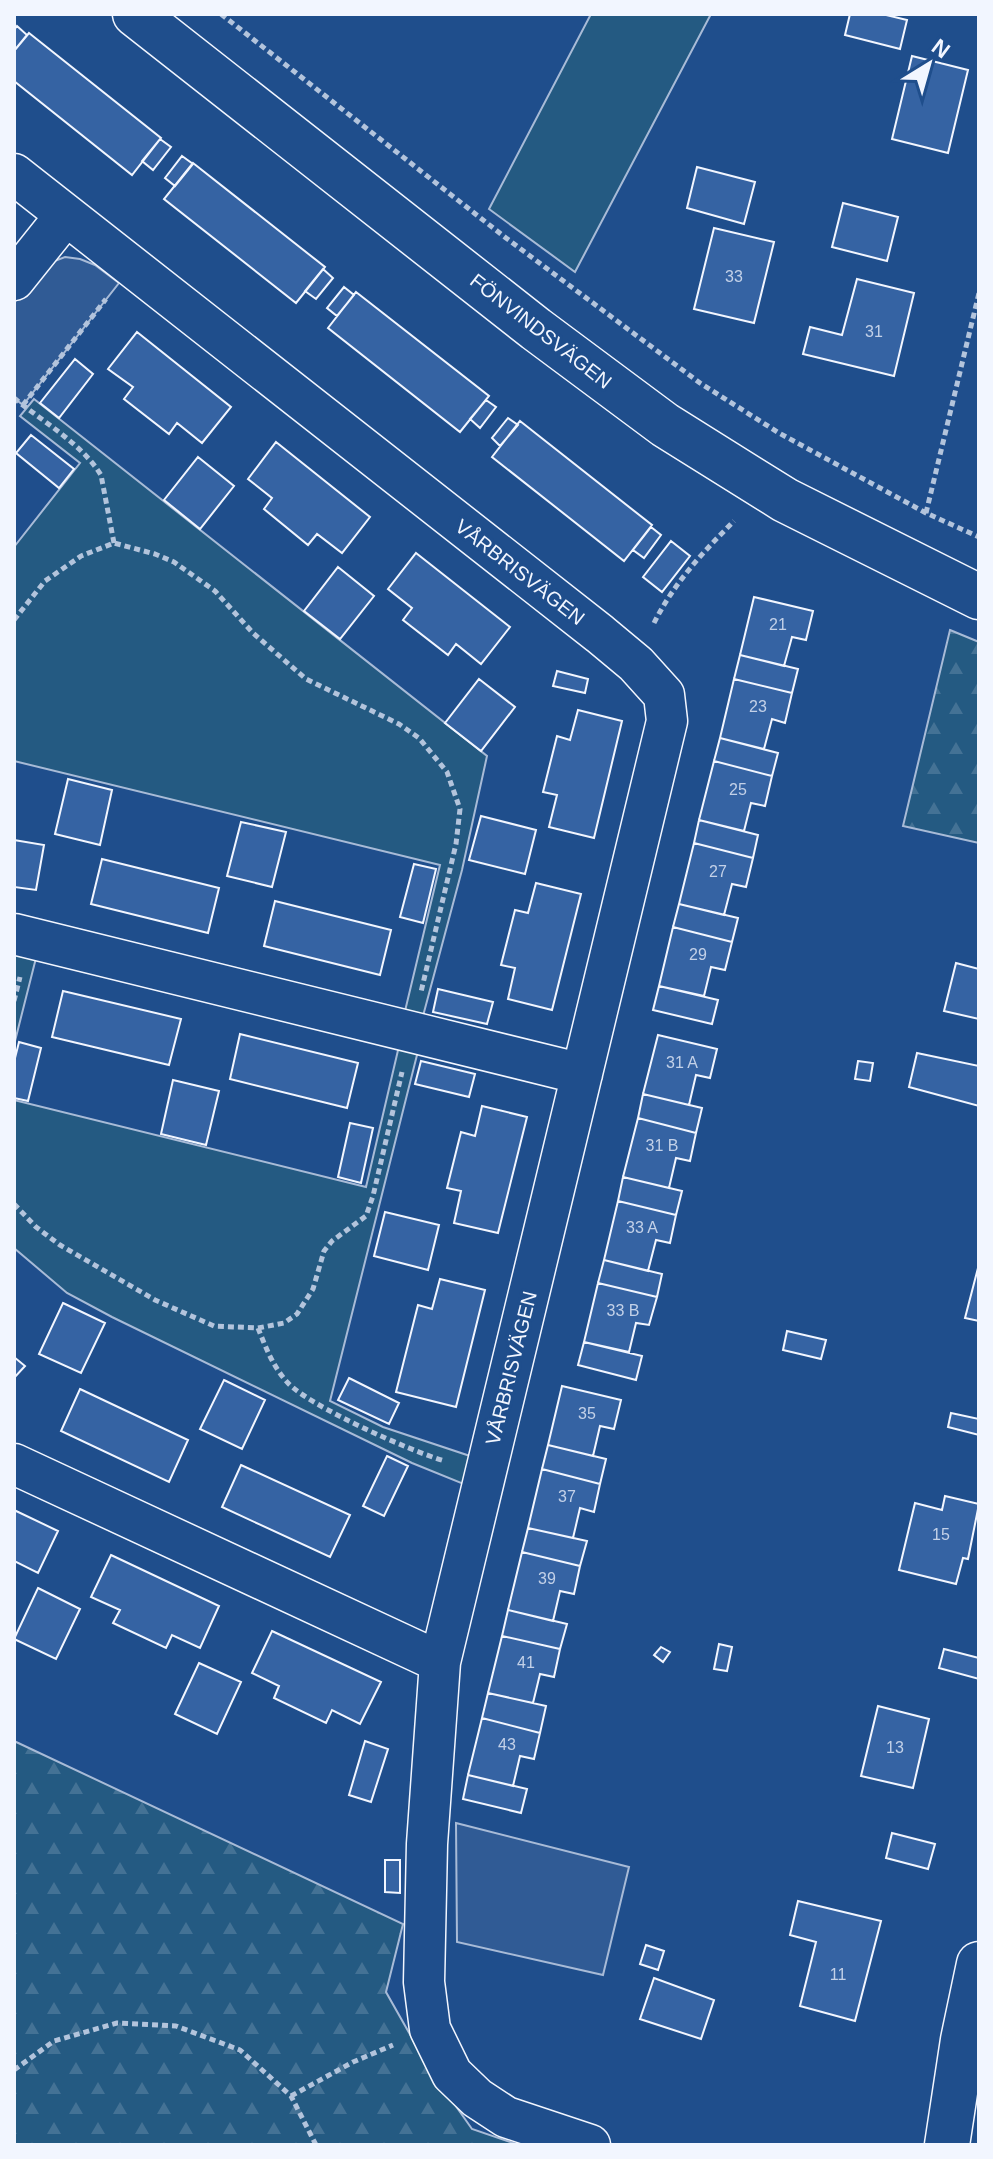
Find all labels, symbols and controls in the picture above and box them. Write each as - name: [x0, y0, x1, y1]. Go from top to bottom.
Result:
- north arrow: [889, 24, 969, 104]
- text: N: [927, 34, 955, 63]
- house number: 33: [725, 268, 743, 285]
- street label: FÖNVINDSVÄGEN: [466, 269, 616, 393]
- house number: 31: [865, 323, 883, 340]
- street label: VÅRBRISVÄGEN: [451, 515, 589, 629]
- house number: 21: [769, 616, 787, 633]
- house number: 23: [749, 698, 767, 715]
- house number: 25: [729, 781, 747, 798]
- house number: 27: [709, 863, 727, 880]
- house number: 29: [689, 946, 707, 963]
- house number: 31 A: [666, 1054, 698, 1071]
- house number: 31 B: [646, 1137, 678, 1154]
- house number: 33 A: [626, 1219, 658, 1236]
- street label: VÅRBRISVÄGEN: [481, 1289, 541, 1447]
- house number: 33 B: [607, 1302, 639, 1319]
- house number: 35: [578, 1405, 596, 1422]
- house number: 37: [558, 1488, 576, 1505]
- house number: 15: [932, 1526, 950, 1543]
- house number: 39: [538, 1570, 556, 1587]
- house number: 41: [517, 1654, 535, 1671]
- house number: 43: [498, 1736, 516, 1753]
- house number: 13: [886, 1739, 904, 1756]
- house number: 11: [830, 1966, 846, 1983]

